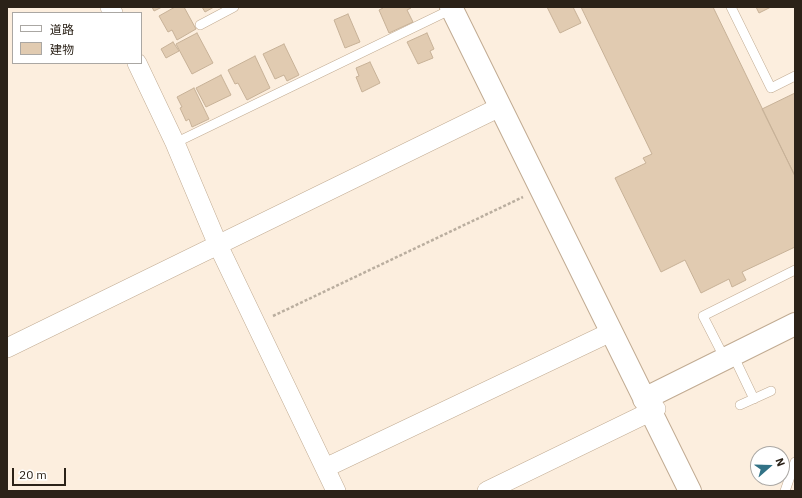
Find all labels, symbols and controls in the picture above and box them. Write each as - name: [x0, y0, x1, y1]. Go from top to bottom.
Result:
- legend: [12, 12, 142, 64]
- text: 道路: [50, 22, 74, 37]
- text: 建物: [50, 42, 74, 57]
- north arrow: [750, 446, 790, 486]
- text: N: [772, 456, 788, 468]
- scale bar: [14, 460, 68, 486]
- text: 20 m: [19, 467, 47, 482]

